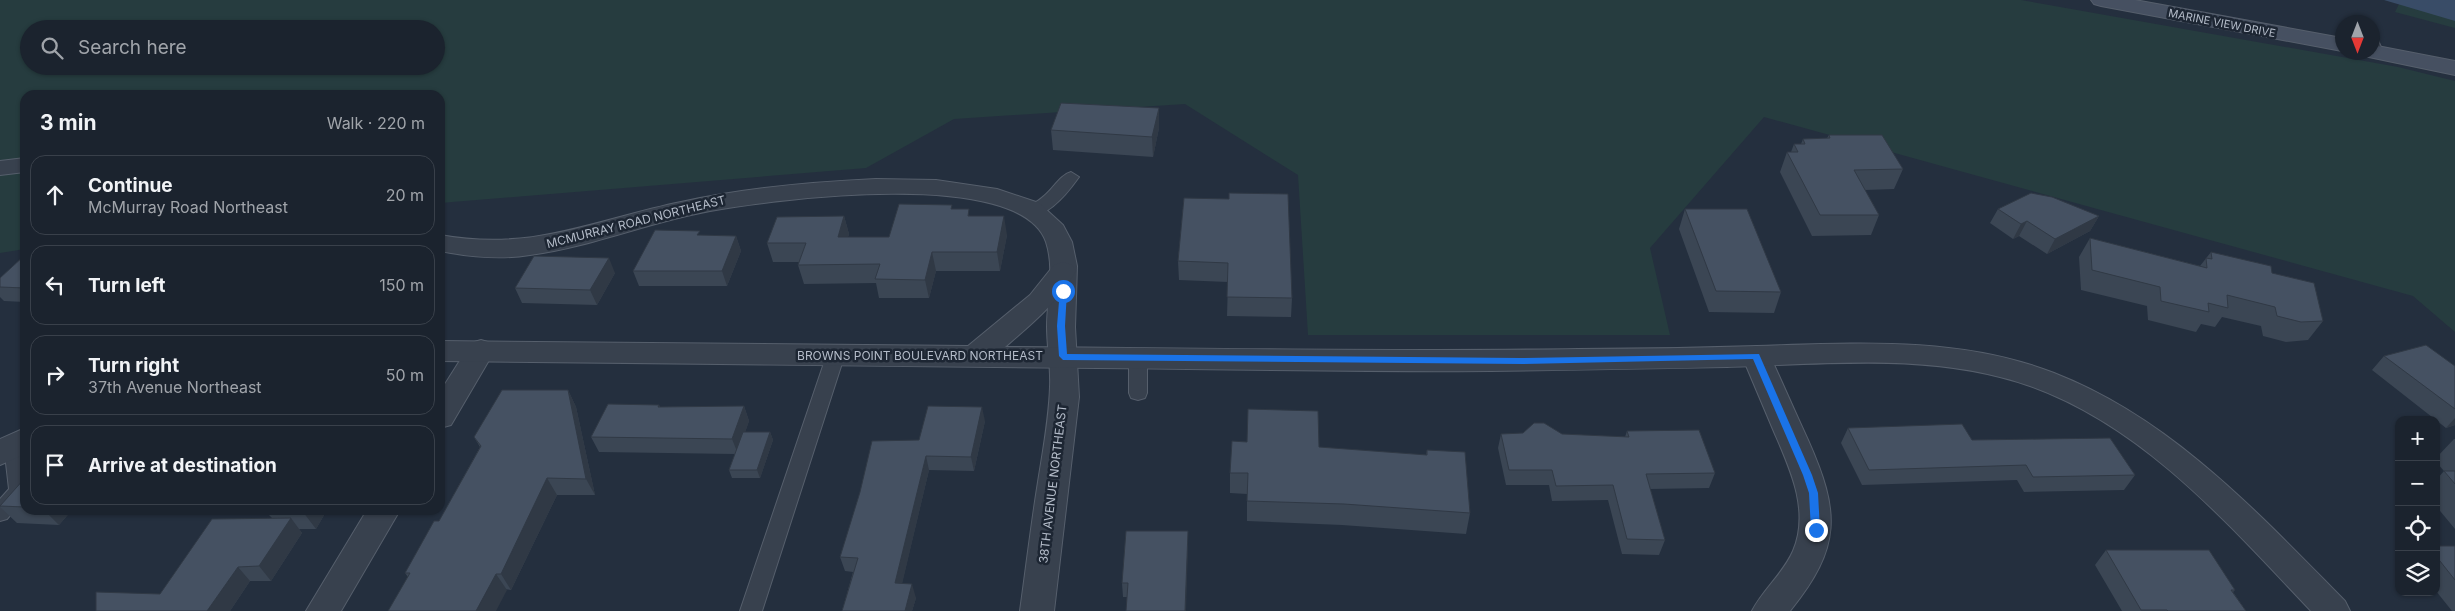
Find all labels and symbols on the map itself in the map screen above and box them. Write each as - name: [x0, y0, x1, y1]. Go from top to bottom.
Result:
- street label: MARINE VIEW DRIVE: [2167, 6, 2277, 40]
- north arrow: [2335, 15, 2380, 60]
- street label: MCMURRAY ROAD NORTHEAST: [545, 192, 727, 251]
- route start: [1052, 280, 1075, 303]
- street label: BROWNS POINT BOULEVARD NORTHEAST: [797, 348, 1043, 363]
- street label: 38TH AVENUE NORTHEAST: [1035, 403, 1070, 564]
- route end: [1805, 519, 1828, 542]

